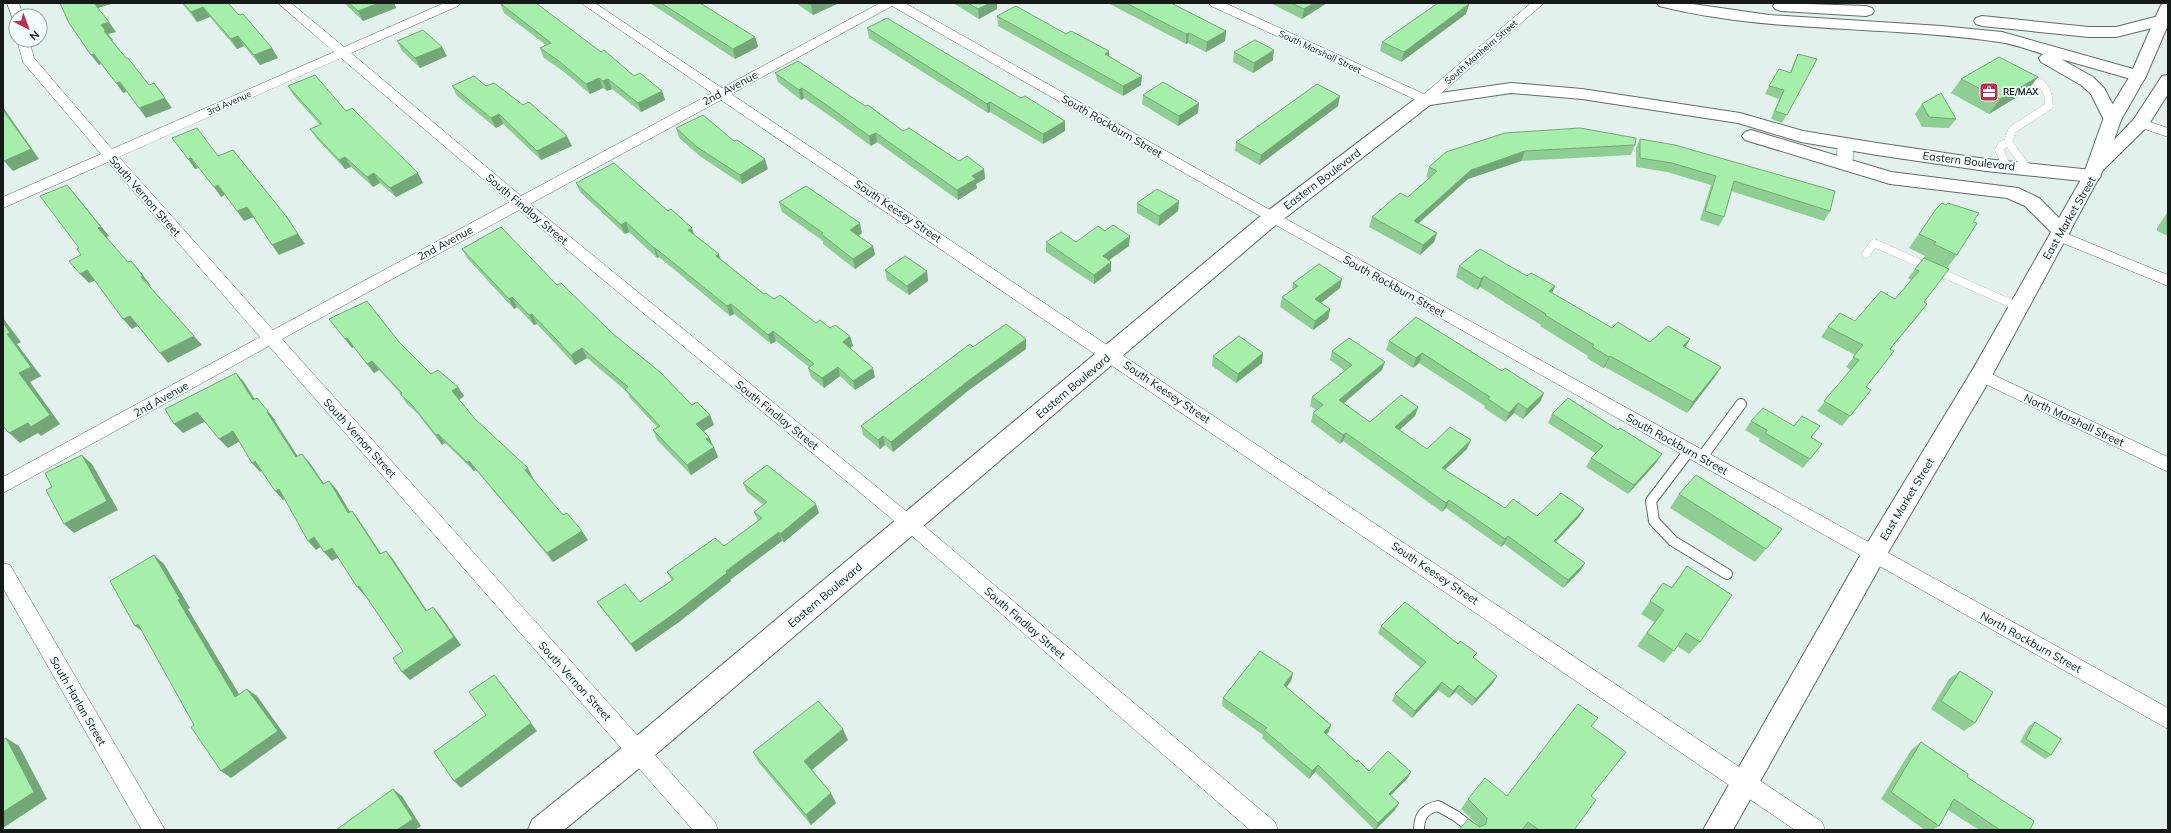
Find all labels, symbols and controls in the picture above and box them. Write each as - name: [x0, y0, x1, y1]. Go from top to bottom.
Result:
- north arrow: [8, 8, 48, 48]
- street label: South Manheim Street: [1442, 17, 1519, 86]
- text: N: [27, 27, 42, 43]
- street label: South Marshall Street: [1277, 28, 1363, 75]
- street label: 2nd Avenue: [700, 68, 760, 108]
- office icon: RE/MAX: [1978, 81, 2000, 103]
- place label: RE/MAX: [2003, 86, 2039, 97]
- street label: 3rd Avenue: [205, 88, 253, 117]
- street label: South Rockburn Street: [1059, 91, 1165, 161]
- street label: Eastern Boulevard: [1281, 145, 1363, 213]
- street label: Eastern Boulevard: [1922, 148, 2016, 174]
- street label: South Vernon Street: [106, 153, 184, 239]
- street label: South Findlay Street: [483, 171, 571, 247]
- street label: East Market Street: [2039, 174, 2099, 262]
- street label: South Keesey Street: [852, 177, 944, 245]
- street label: 2nd Avenue: [415, 223, 475, 263]
- street label: South Rockburn Street: [1341, 252, 1447, 320]
- street label: Eastern Boulevard: [1033, 351, 1113, 421]
- street label: South Keesey Street: [1121, 358, 1213, 426]
- street label: South Findlay Street: [733, 377, 821, 453]
- street label: 2nd Avenue: [131, 378, 191, 420]
- street label: North Marshall Street: [2022, 391, 2126, 449]
- street label: South Vernon Street: [321, 395, 399, 481]
- street label: South Rockburn Street: [1624, 410, 1730, 478]
- street label: East Market Street: [1877, 455, 1937, 543]
- street label: South Keesey Street: [1389, 539, 1481, 607]
- street label: Eastern Boulevard: [785, 560, 865, 630]
- street label: South Findlay Street: [982, 584, 1068, 662]
- street label: North Rockburn Street: [1978, 608, 2084, 676]
- street label: South Vernon Street: [536, 638, 614, 724]
- street label: South Harlan Street: [47, 654, 109, 748]

